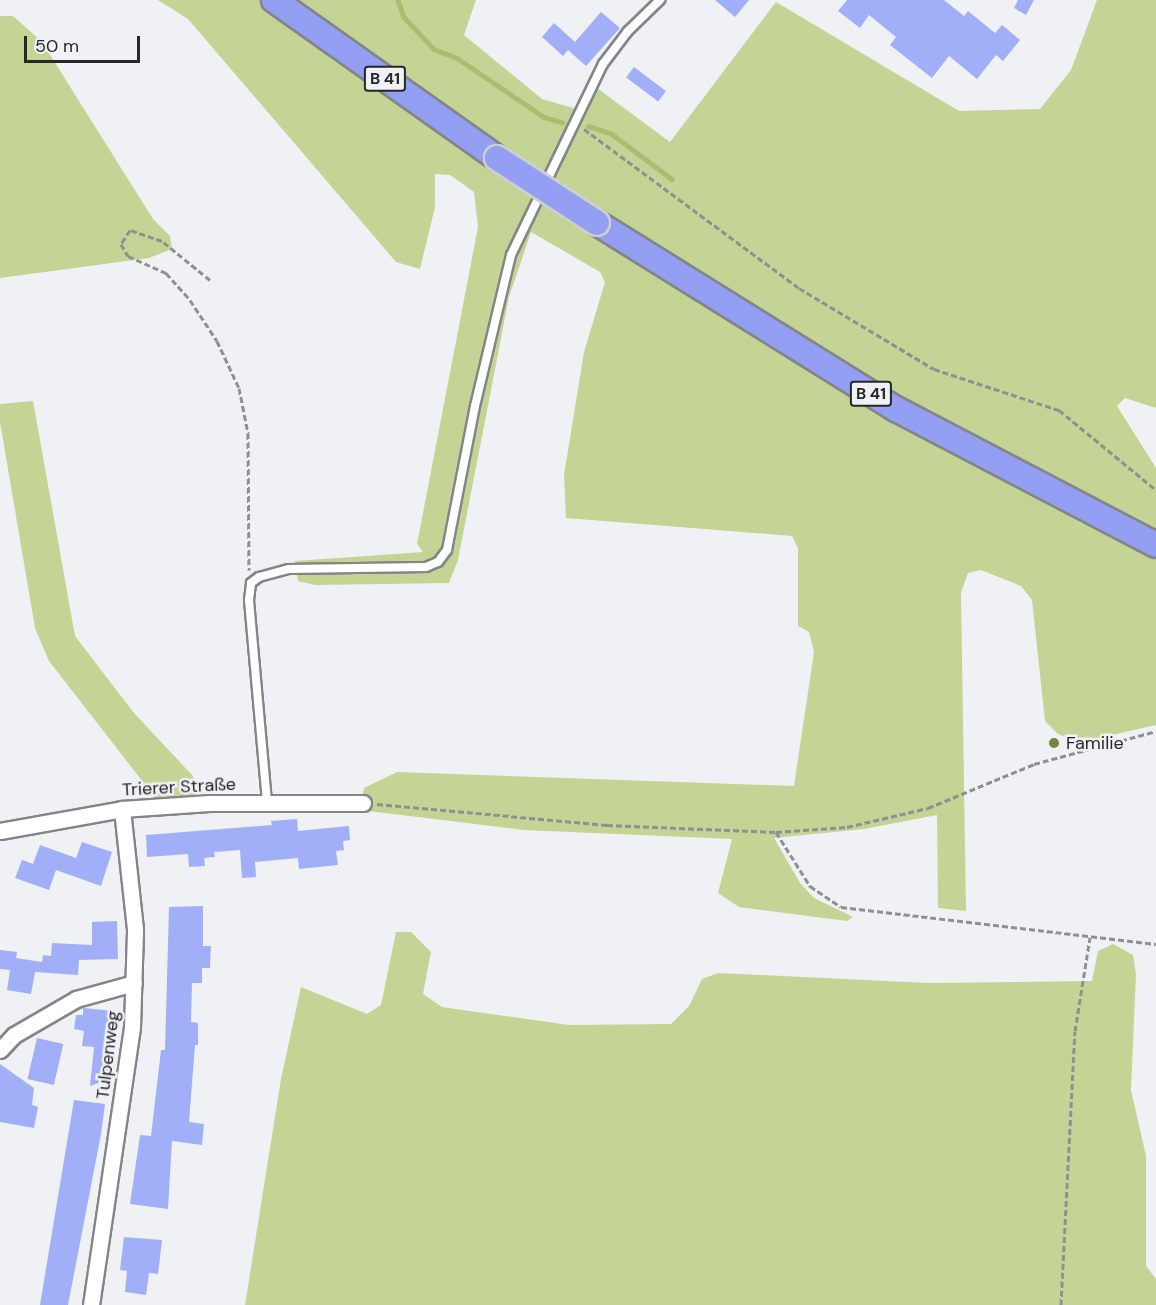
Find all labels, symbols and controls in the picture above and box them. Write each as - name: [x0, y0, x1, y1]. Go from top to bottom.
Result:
- scale bar: [27, 24, 142, 62]
- text: 50 m: [35, 34, 79, 58]
- road number: B 41: [362, 66, 408, 92]
- road number: B 41: [848, 381, 894, 407]
- place label: Familie: [1066, 732, 1124, 754]
- marker: Familie: [1047, 736, 1061, 750]
- street label: Trierer Straße: [121, 773, 237, 801]
- street label: Tulpenweg: [92, 1010, 124, 1100]

